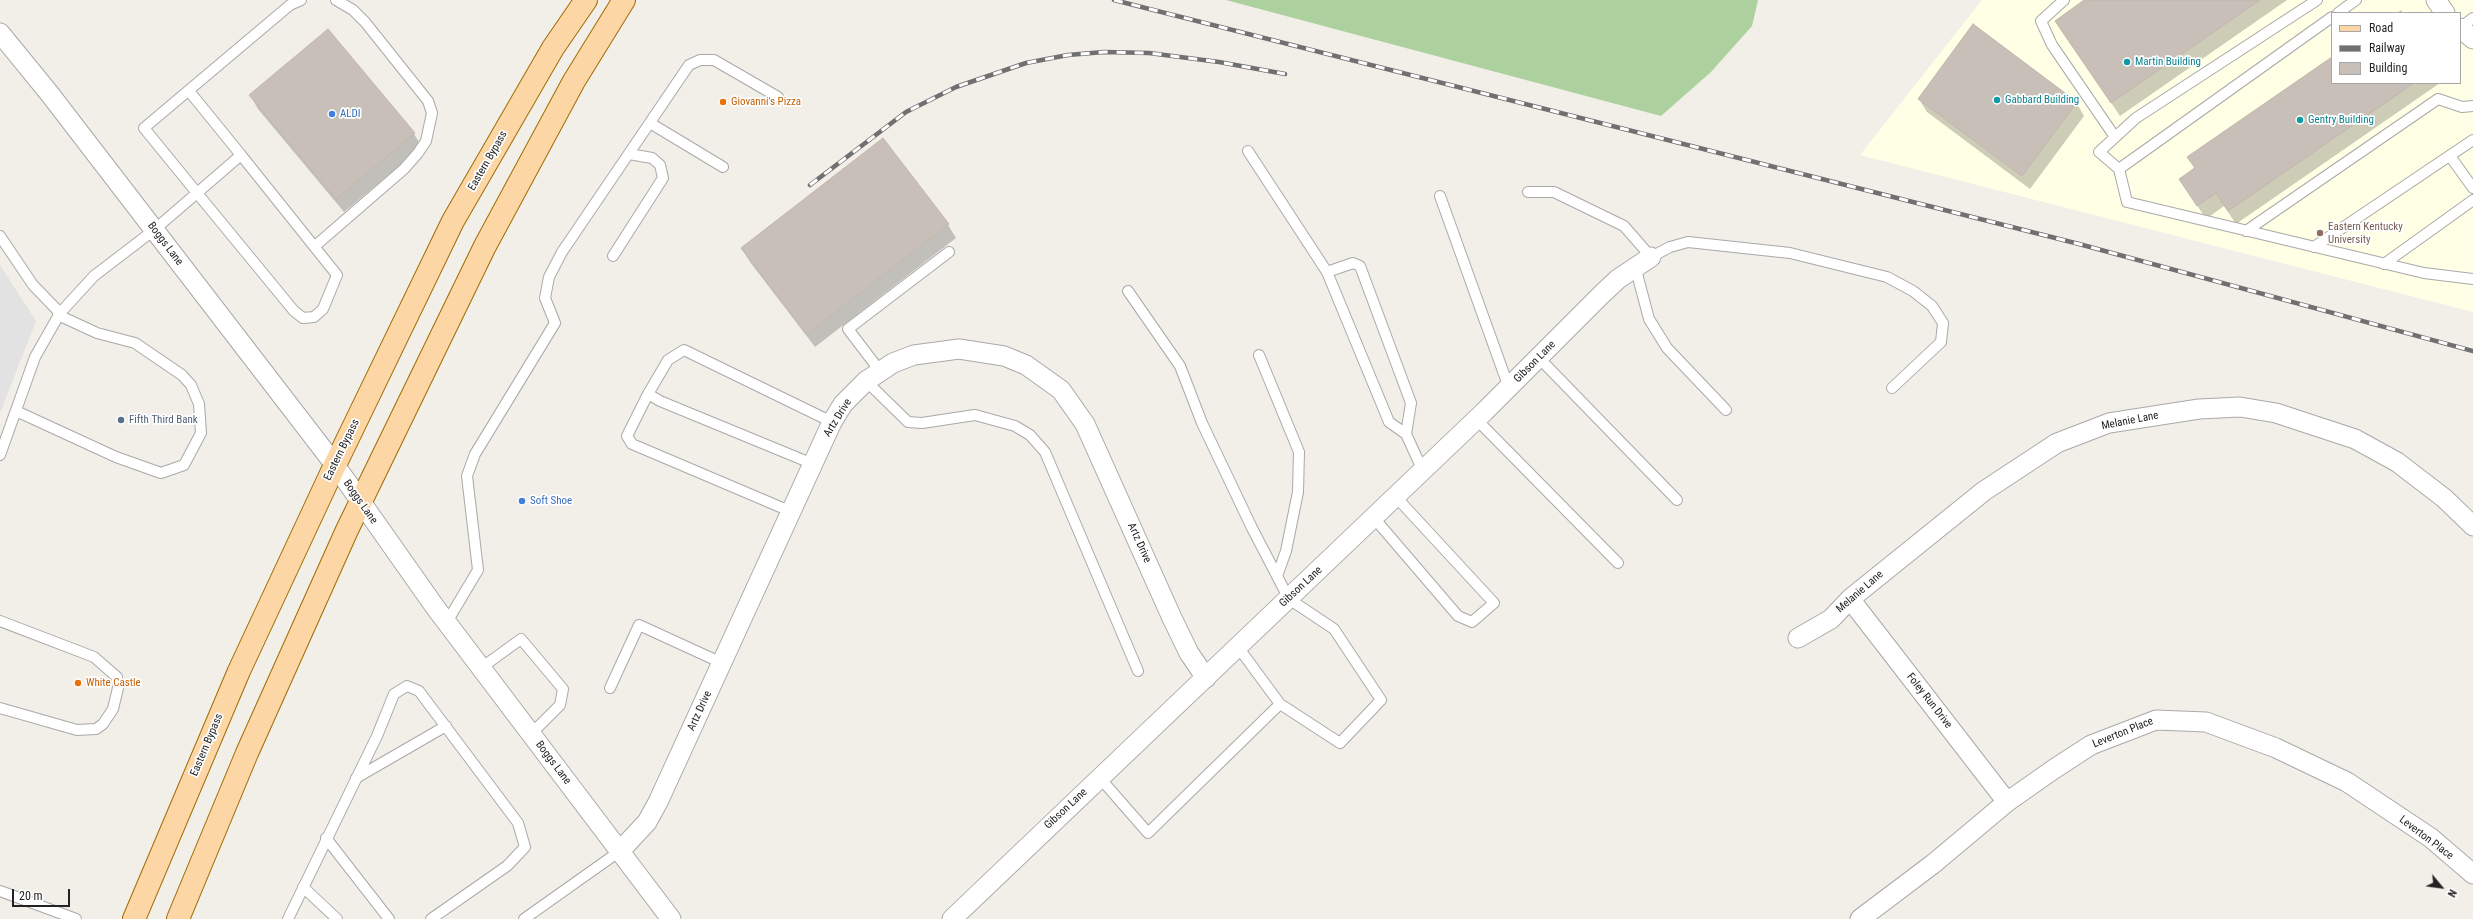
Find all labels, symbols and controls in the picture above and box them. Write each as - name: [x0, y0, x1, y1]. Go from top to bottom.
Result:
- legend: [2331, 12, 2461, 84]
- text: Road: [2369, 21, 2393, 35]
- text: Railway: [2369, 41, 2405, 55]
- place label: Martin Building: [2135, 55, 2201, 69]
- marker: Martin Building: [2122, 57, 2132, 67]
- text: Building: [2369, 61, 2407, 75]
- place label: Gabbard Building: [2005, 93, 2079, 107]
- place label: Giovanni's Pizza: [731, 95, 801, 109]
- marker: Gabbard Building: [1992, 95, 2002, 105]
- marker: Giovanni's Pizza: [718, 97, 728, 107]
- place label: ALDI: [340, 107, 361, 121]
- marker: ALDI: [327, 109, 337, 119]
- place label: Gentry Building: [2308, 113, 2374, 127]
- marker: Gentry Building: [2295, 115, 2305, 125]
- street label: Eastern Bypass: [466, 129, 510, 193]
- street label: Boggs Lane: [144, 220, 186, 268]
- place label: Eastern Kentucky University: [2328, 220, 2403, 246]
- marker: Eastern Kentucky University: [2315, 228, 2325, 238]
- street label: Gibson Lane: [1511, 338, 1559, 386]
- street label: Artz Drive: [821, 396, 855, 440]
- street label: Melanie Lane: [2100, 409, 2160, 433]
- place label: Fifth Third Bank: [129, 413, 198, 427]
- marker: Fifth Third Bank: [116, 415, 126, 425]
- street label: Eastern Bypass: [321, 417, 363, 483]
- street label: Boggs Lane: [340, 477, 380, 527]
- place label: Soft Shoe: [530, 494, 572, 508]
- marker: Soft Shoe: [517, 496, 527, 506]
- street label: Artz Drive: [1124, 521, 1154, 565]
- street label: Gibson Lane: [1277, 564, 1325, 610]
- street label: Melanie Lane: [1834, 568, 1886, 616]
- street label: Foley Run Drive: [1903, 671, 1955, 731]
- place label: White Castle: [86, 676, 141, 690]
- marker: White Castle: [73, 678, 83, 688]
- street label: Artz Drive: [685, 689, 715, 733]
- street label: Eastern Bypass: [188, 712, 226, 778]
- street label: Leverton Place: [2091, 715, 2155, 751]
- street label: Boggs Lane: [532, 739, 574, 787]
- street label: Gibson Lane: [1042, 786, 1090, 832]
- street label: Leverton Place: [2396, 813, 2456, 863]
- north arrow: [2421, 867, 2461, 907]
- scale bar: [14, 881, 72, 907]
- text: N: [2445, 887, 2459, 899]
- text: 20 m: [19, 889, 43, 903]

